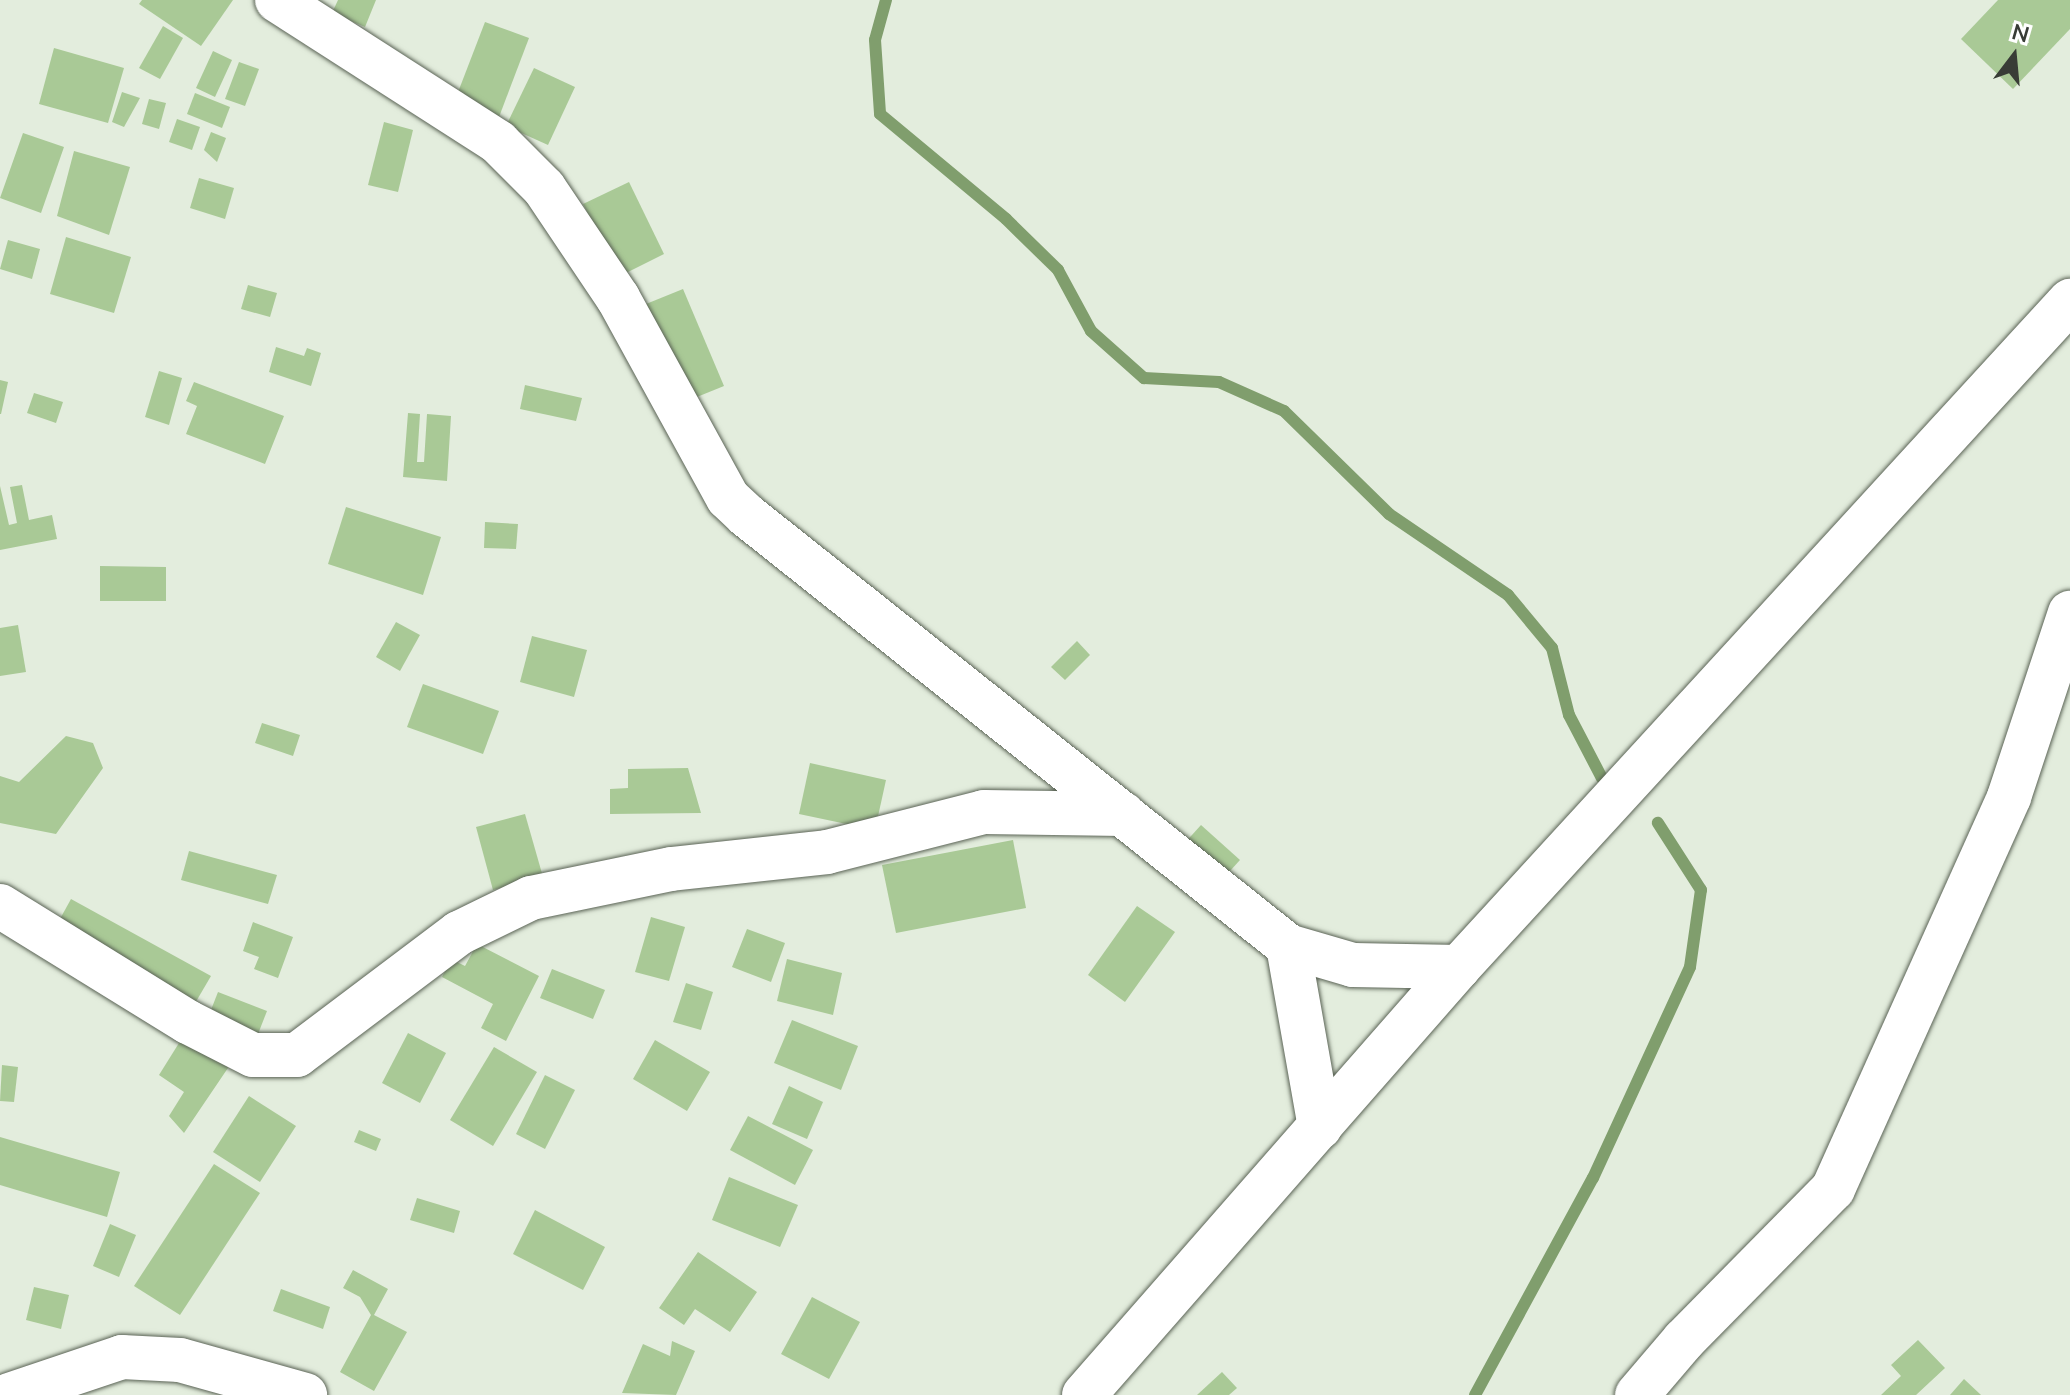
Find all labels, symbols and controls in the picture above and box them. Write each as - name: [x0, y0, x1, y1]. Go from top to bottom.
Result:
- north arrow: [1974, 16, 2054, 96]
- text: N: [2009, 17, 2032, 49]

